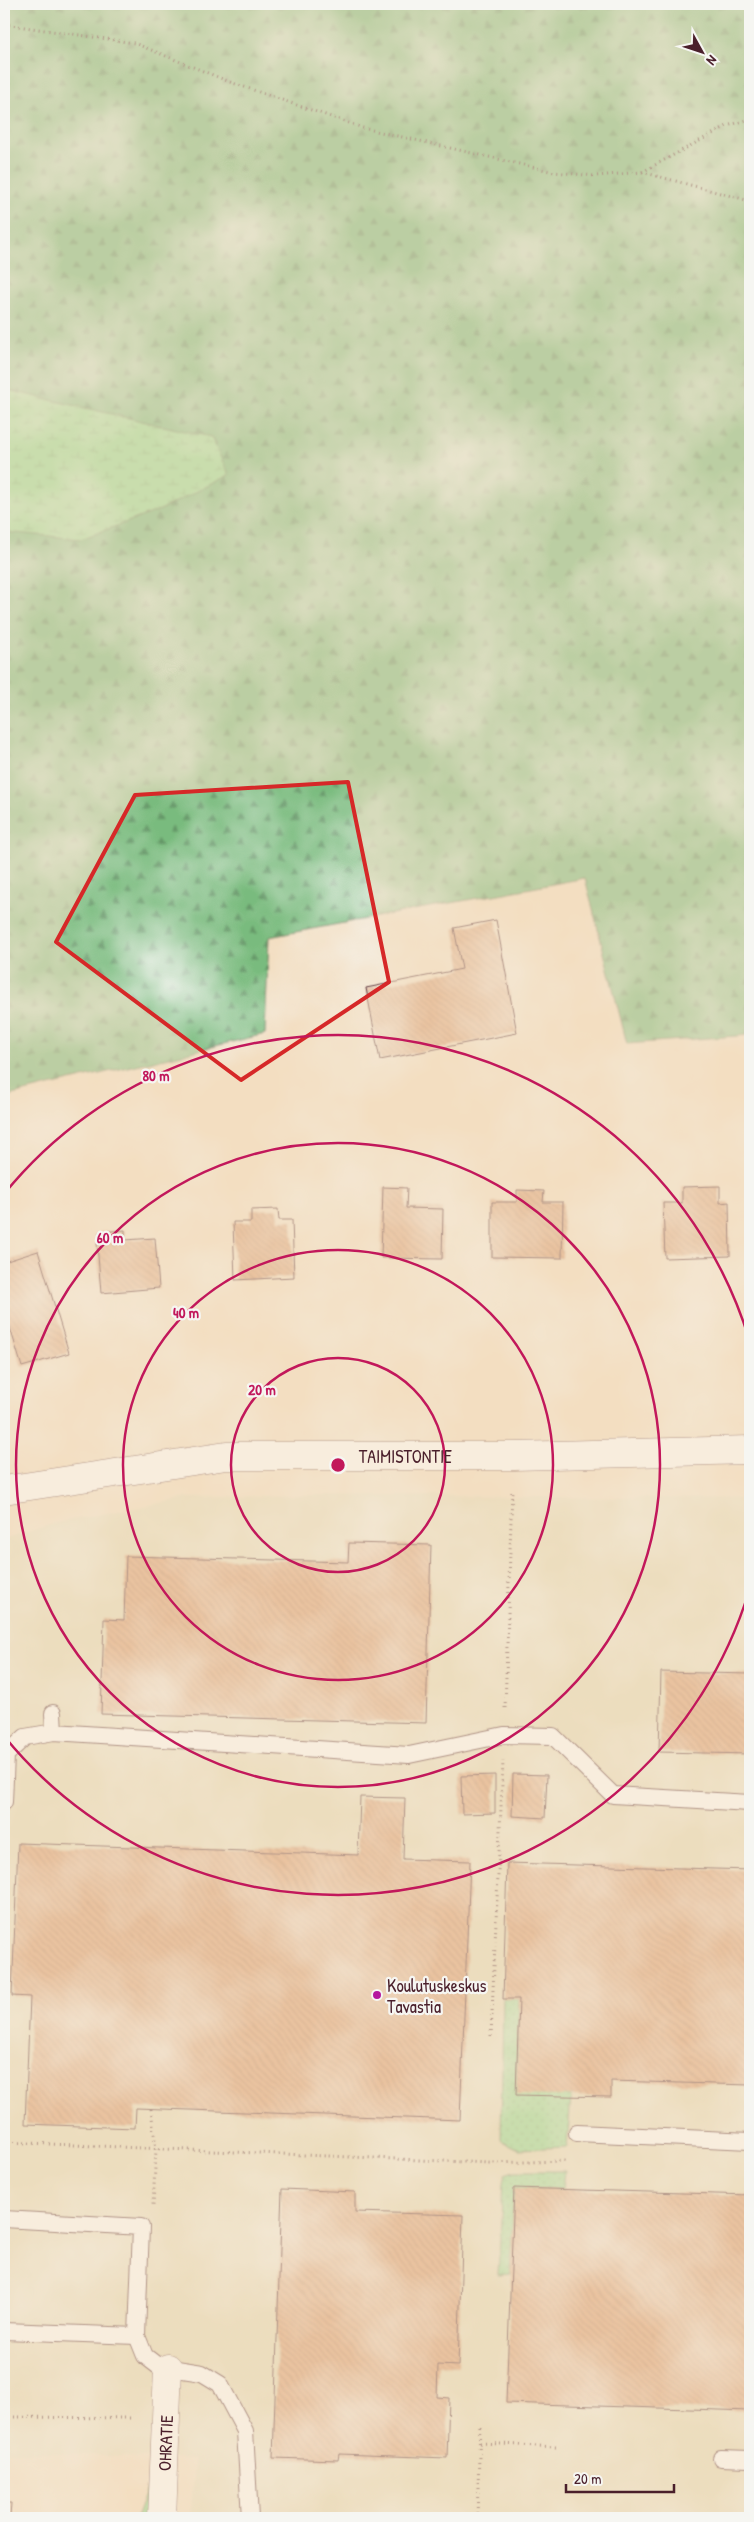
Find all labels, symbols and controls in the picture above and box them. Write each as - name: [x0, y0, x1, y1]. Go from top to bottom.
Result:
- north arrow: [676, 28, 726, 78]
- text: N: [702, 52, 722, 70]
- text: 80 m: [143, 1065, 169, 1086]
- text: 60 m: [97, 1227, 123, 1248]
- text: 40 m: [173, 1302, 199, 1323]
- text: 20 m: [248, 1379, 276, 1400]
- street label: TAIMISTONTIE: [359, 1444, 452, 1469]
- centre of rings: [329, 1456, 347, 1474]
- place label: Koulutuskeskus Tavastia: [387, 1973, 486, 2019]
- marker: Koulutuskeskus Tavastia: [371, 1989, 383, 2001]
- street label: OHRATIE: [151, 2415, 179, 2472]
- scale bar: [566, 2462, 674, 2494]
- text: 20 m: [574, 2468, 601, 2489]

